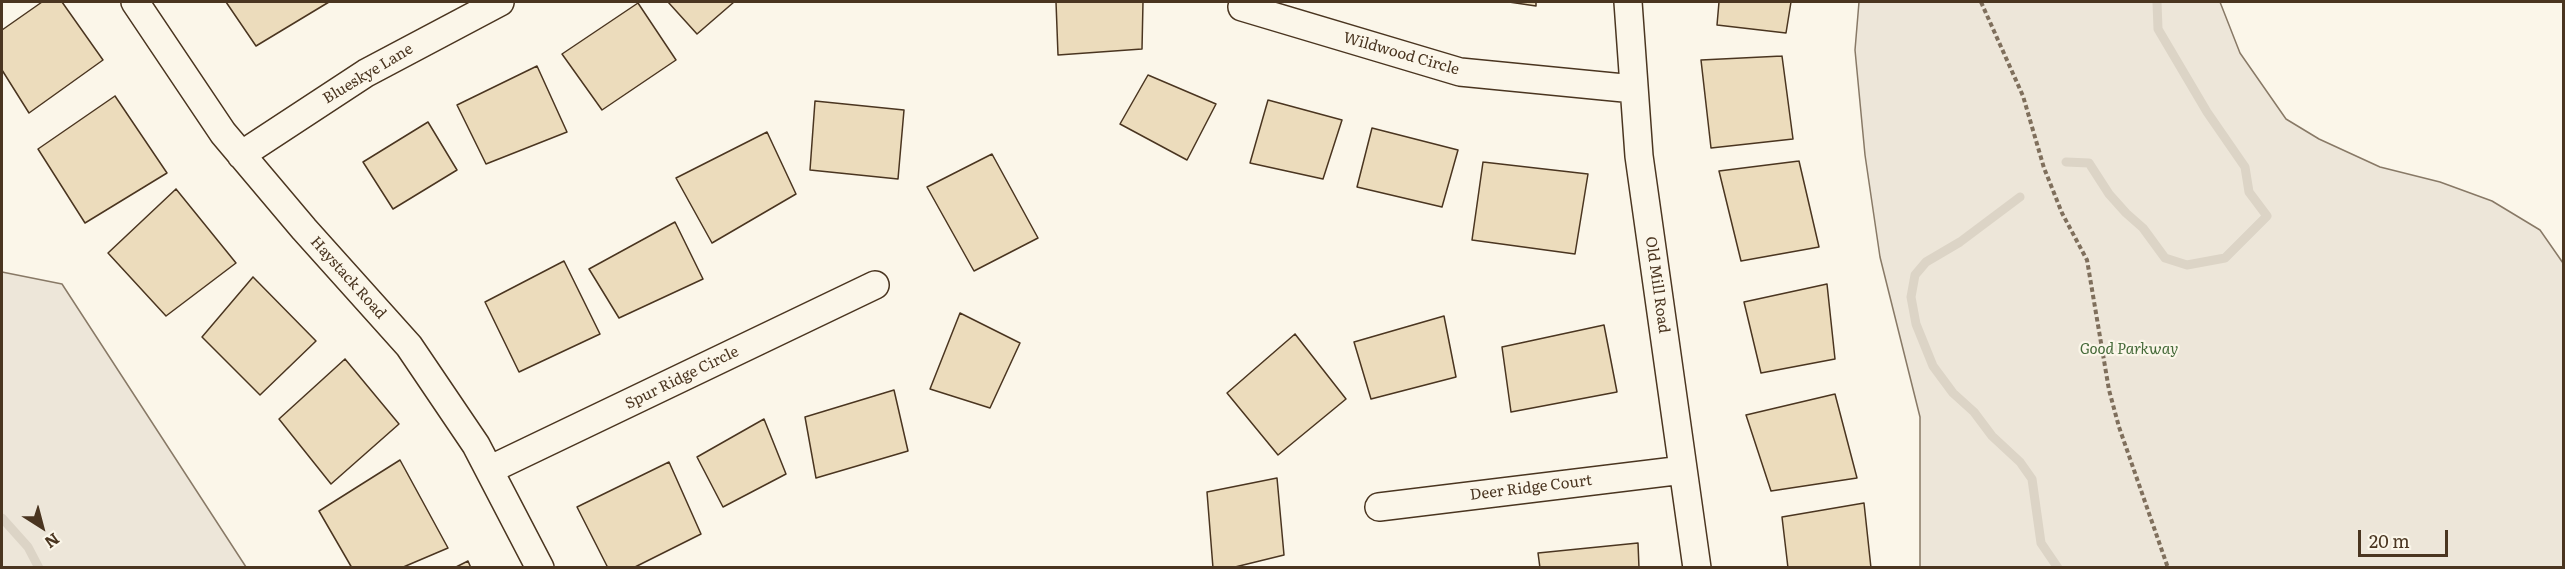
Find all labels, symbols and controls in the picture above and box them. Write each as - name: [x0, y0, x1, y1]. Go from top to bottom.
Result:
- street label: Wildwood Circle: [1341, 29, 1461, 79]
- street label: Blueskye Lane: [320, 40, 416, 108]
- street label: Haystack Road: [306, 233, 390, 323]
- street label: Old Mill Road: [1641, 235, 1673, 335]
- park label: Good Parkway: [2080, 341, 2178, 359]
- street label: Spur Ridge Circle: [622, 343, 742, 413]
- street label: Deer Ridge Court: [1469, 472, 1593, 504]
- north arrow: [12, 497, 72, 557]
- scale bar: [2361, 518, 2451, 556]
- text: 20 m: [2369, 527, 2410, 554]
- text: N: [40, 528, 65, 555]

